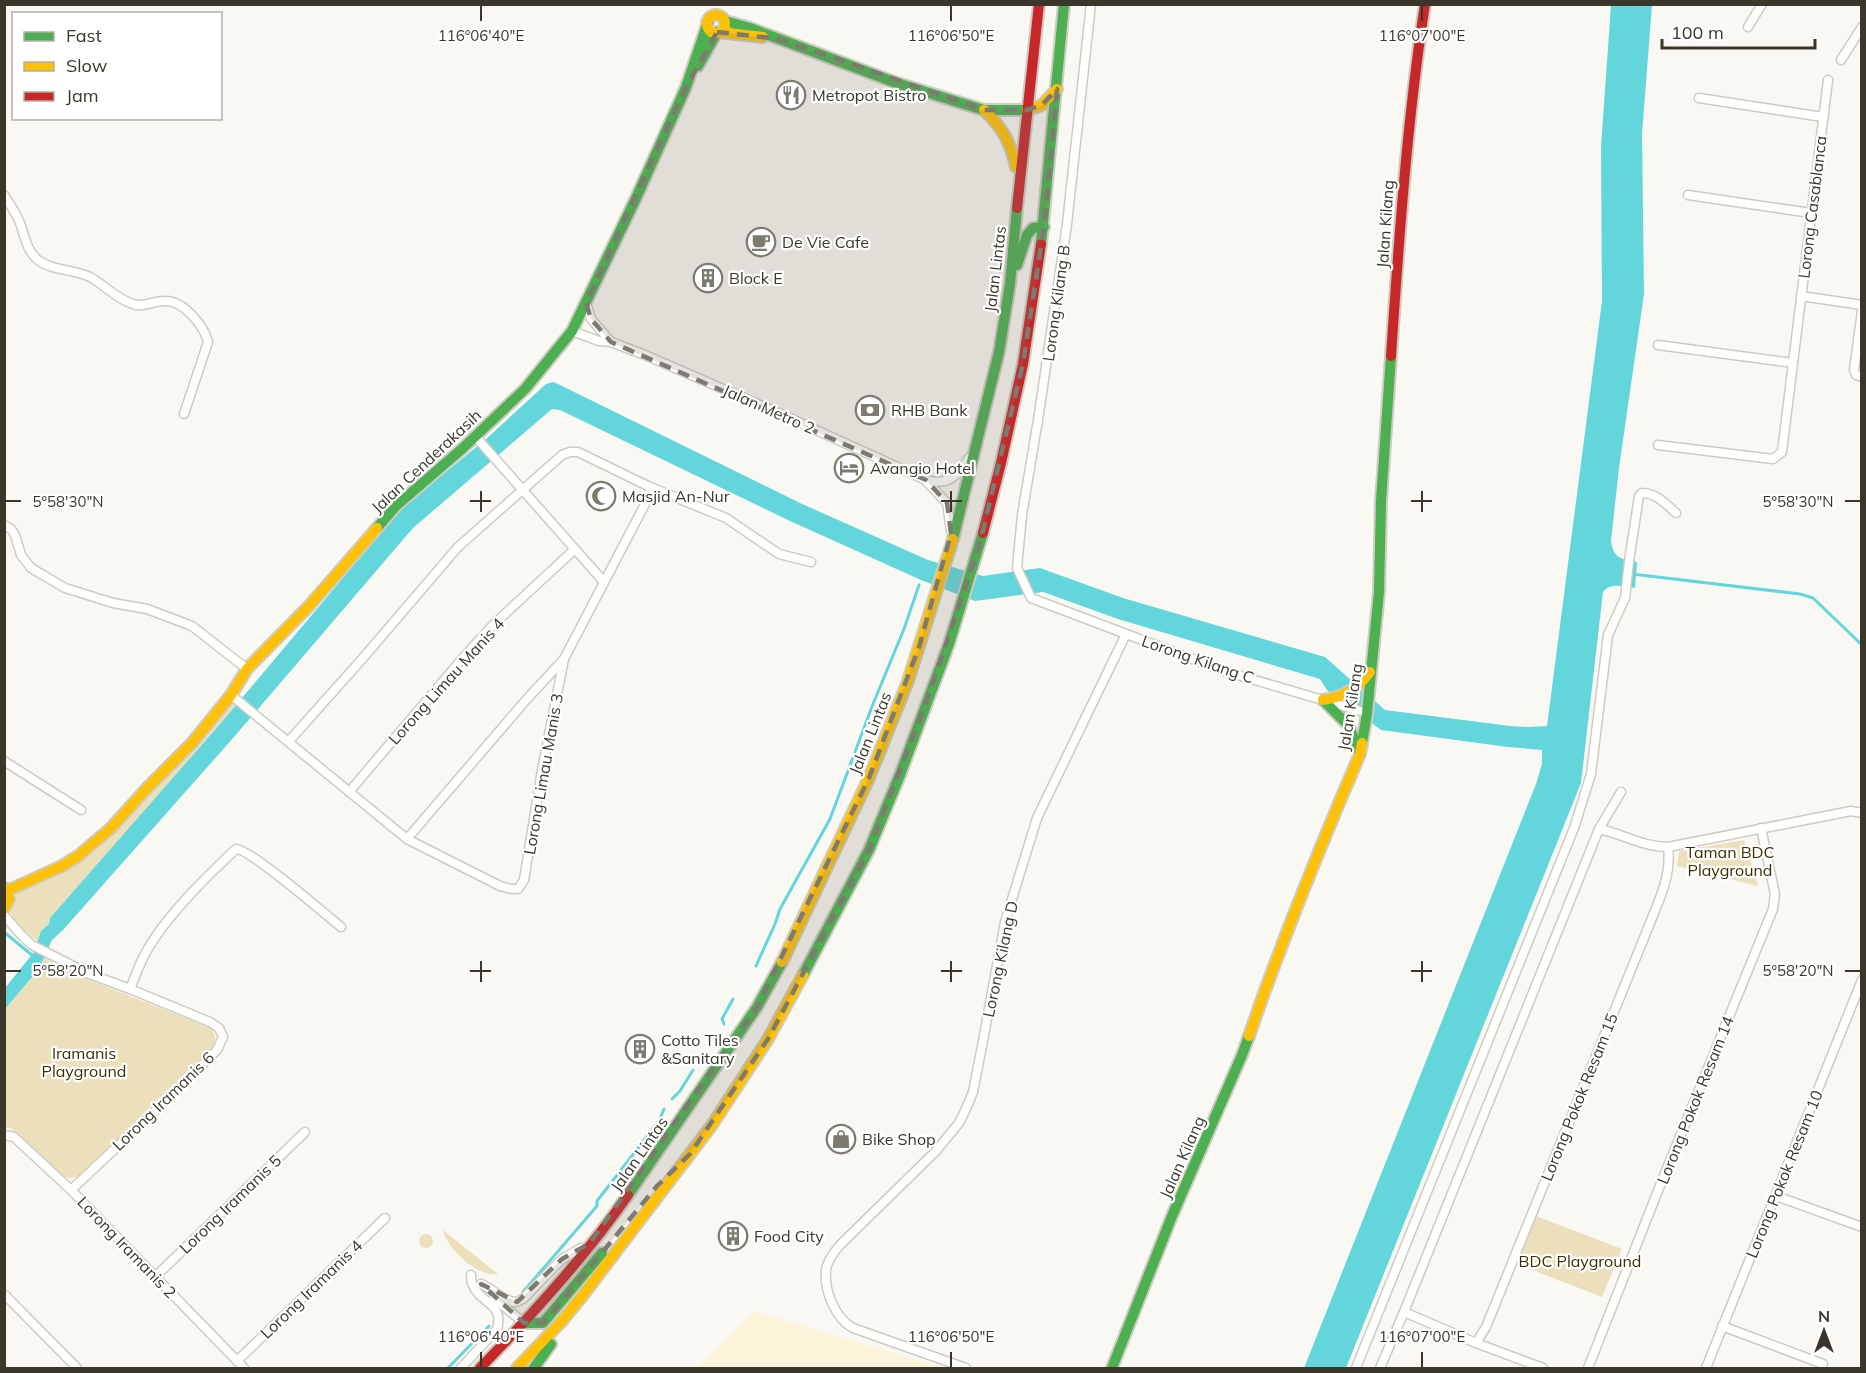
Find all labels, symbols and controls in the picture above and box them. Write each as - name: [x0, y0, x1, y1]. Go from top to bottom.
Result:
- legend: [12, 12, 222, 120]
- scale bar: [1662, 12, 1815, 50]
- text: 100 m: [1671, 21, 1724, 44]
- text: Fast: [66, 24, 102, 47]
- text: 116°06'40"E: [438, 26, 524, 45]
- text: 116°06'50"E: [908, 26, 994, 45]
- text: 116°07'00"E: [1379, 26, 1465, 45]
- text: Slow: [66, 54, 108, 77]
- restaurant icon: Metropot Bistro: [775, 79, 807, 111]
- text: Jam: [66, 84, 99, 107]
- place label: Metropot Bistro: [812, 85, 926, 105]
- street label: Lorong Casablanca: [1793, 135, 1831, 279]
- street label: Jalan Kilang: [1372, 179, 1398, 269]
- street label: Jalan Lintas: [980, 225, 1010, 313]
- cafe icon: De Vie Cafe: [745, 226, 777, 258]
- place label: De Vie Cafe: [782, 232, 869, 252]
- street label: Lorong Kilang B: [1038, 244, 1074, 362]
- building icon: Block E: [692, 262, 724, 294]
- place label: Block E: [729, 268, 783, 288]
- street label: Jalan Metro 2: [720, 380, 818, 438]
- bank icon: RHB Bank: [854, 394, 886, 426]
- place label: RHB Bank: [891, 400, 968, 420]
- street label: Jalan Cenderakasih: [367, 405, 485, 517]
- hotel icon: Avangio Hotel: [833, 452, 865, 484]
- place label: Avangio Hotel: [870, 458, 975, 478]
- mosque icon: Masjid An-Nur: [585, 480, 617, 512]
- place label: Masjid An-Nur: [622, 486, 730, 506]
- text: 5°58'30"N: [33, 492, 103, 511]
- text: 5°58'30"N: [1763, 492, 1833, 511]
- street label: Lorong Limau Manis 4: [384, 613, 508, 748]
- street label: Lorong Kilang C: [1139, 630, 1257, 688]
- street label: Jalan Kilang: [1333, 662, 1367, 752]
- street label: Jalan Lintas: [844, 689, 896, 777]
- street label: Lorong Limau Manis 3: [519, 692, 567, 856]
- park label: Taman BDC Playground: [1685, 842, 1775, 880]
- street label: Lorong Kilang D: [978, 899, 1022, 1019]
- text: 5°58'20"N: [33, 961, 103, 980]
- text: 5°58'20"N: [1763, 961, 1833, 980]
- street label: Lorong Pokok Resam 15: [1536, 1010, 1622, 1184]
- street label: Lorong Pokok Resam 14: [1652, 1013, 1738, 1187]
- place label: Cotto Tiles &Sanitary: [661, 1030, 739, 1068]
- building icon: Cotto Tiles &Sanitary: [624, 1033, 656, 1065]
- park label: Iramanis Playground: [42, 1043, 126, 1081]
- street label: Lorong Iramanis 6: [108, 1047, 218, 1155]
- street label: Lorong Pokok Resam 10: [1741, 1087, 1827, 1261]
- street label: Jalan Lintas: [606, 1113, 672, 1195]
- street label: Jalan Kilang: [1155, 1113, 1209, 1201]
- shop icon: Bike Shop: [825, 1123, 857, 1155]
- place label: Bike Shop: [862, 1129, 936, 1149]
- street label: Lorong Iramanis 5: [175, 1150, 285, 1258]
- street label: Lorong Iramanis 2: [73, 1192, 181, 1302]
- building icon: Food City: [717, 1220, 749, 1252]
- place label: Food City: [754, 1226, 824, 1246]
- street label: Lorong Iramanis 4: [256, 1235, 366, 1343]
- park label: BDC Playground: [1519, 1251, 1641, 1271]
- north arrow: [1794, 1301, 1854, 1361]
- text: N: [1818, 1306, 1830, 1326]
- text: 116°06'40"E: [438, 1327, 524, 1346]
- text: 116°06'50"E: [908, 1327, 994, 1346]
- text: 116°07'00"E: [1379, 1327, 1465, 1346]

